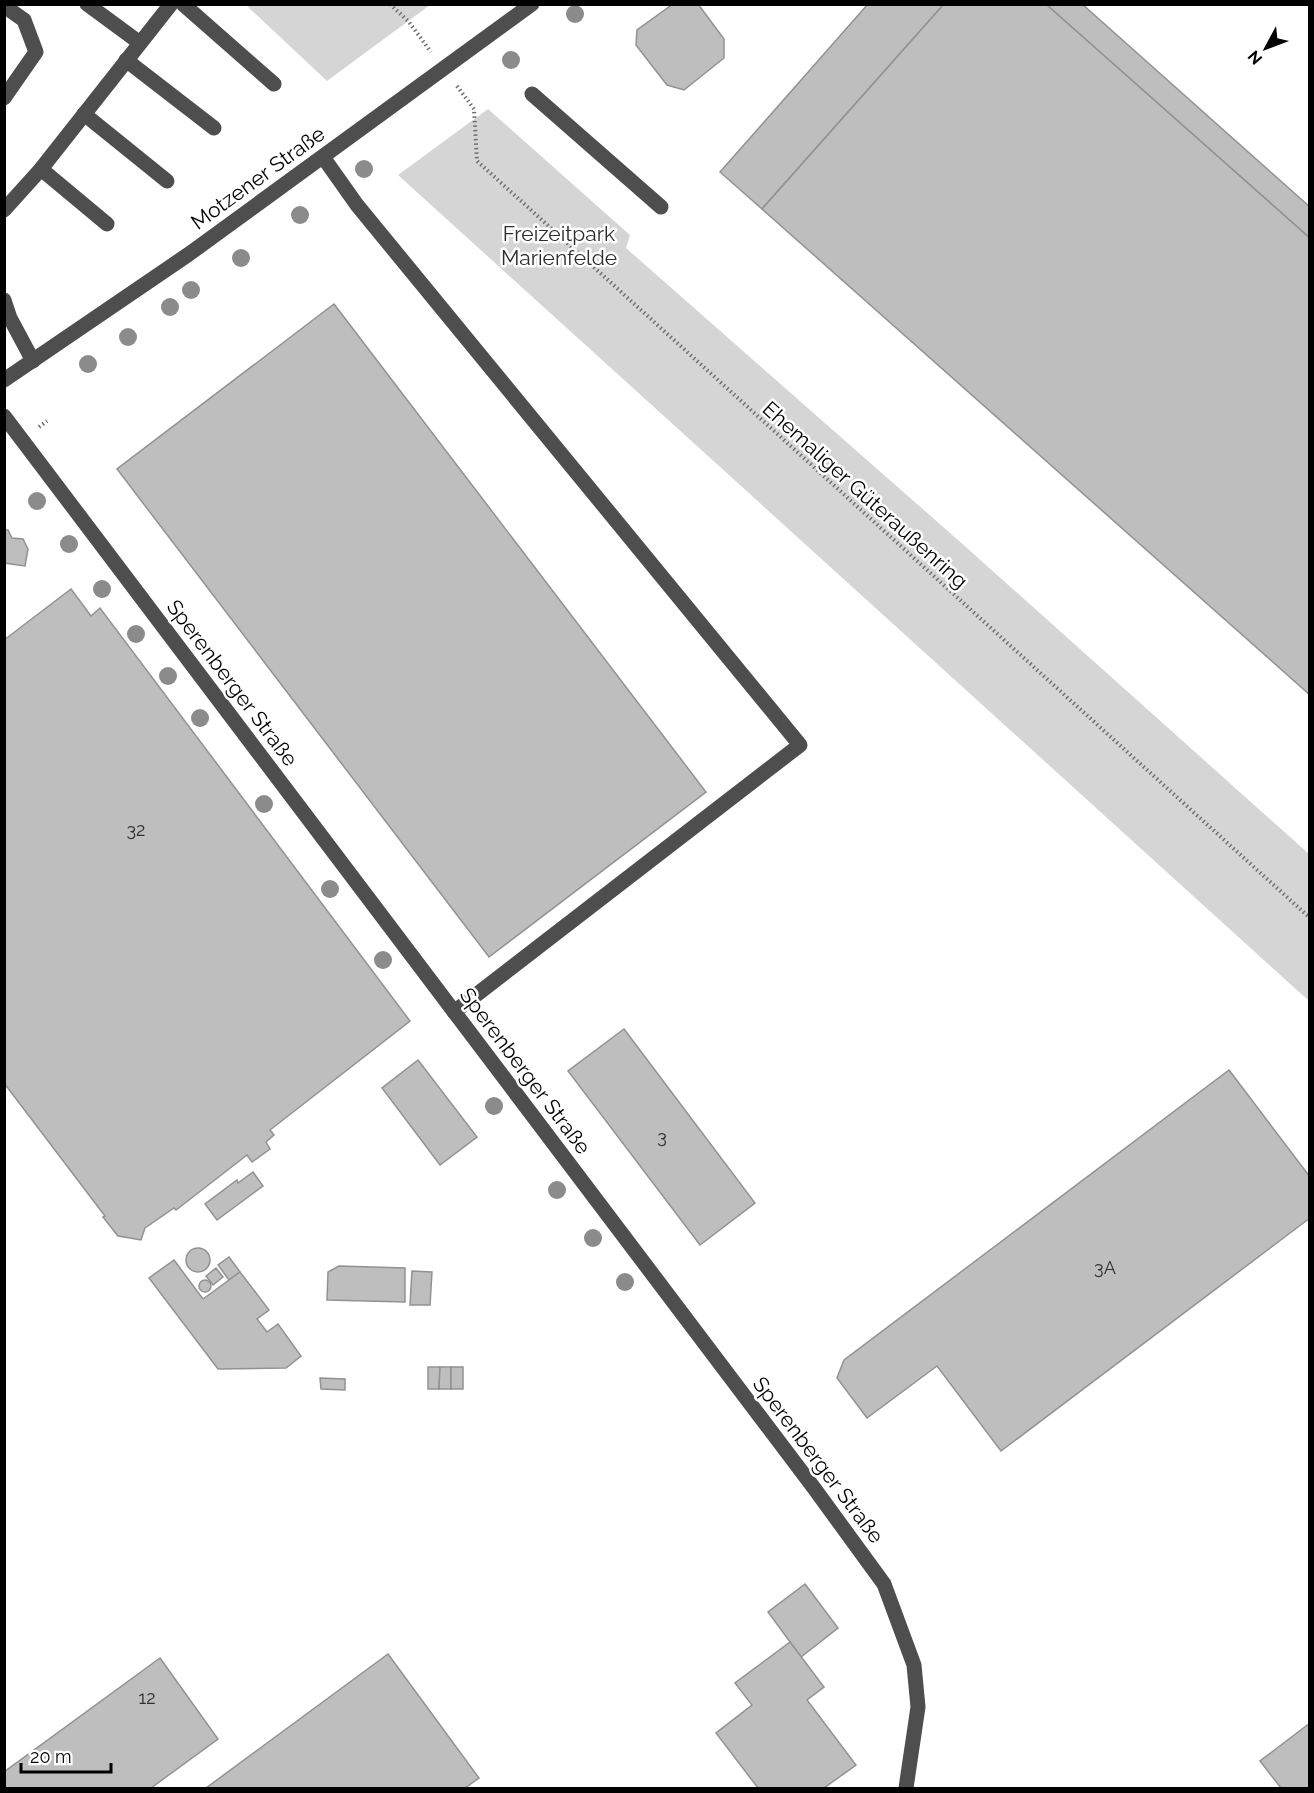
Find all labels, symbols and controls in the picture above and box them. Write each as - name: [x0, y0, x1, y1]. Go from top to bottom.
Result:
- north arrow: [1236, 18, 1296, 78]
- text: N: [1244, 47, 1266, 68]
- street label: Motzener Straße: [186, 121, 329, 234]
- park label: Freizeitpark Marienfelde: [501, 221, 617, 270]
- street label: Ehemaliger Güteraußenring: [758, 396, 973, 593]
- street label: Sperenberger Straße: [162, 595, 303, 771]
- house number: 32: [127, 819, 146, 840]
- street label: Sperenberger Straße: [455, 983, 596, 1159]
- house number: 3: [657, 1126, 667, 1147]
- house number: 3A: [1094, 1257, 1116, 1278]
- street label: Sperenberger Straße: [748, 1372, 889, 1548]
- house number: 12: [138, 1687, 156, 1708]
- scale bar: [21, 1736, 111, 1774]
- text: 20 m: [30, 1746, 72, 1767]

